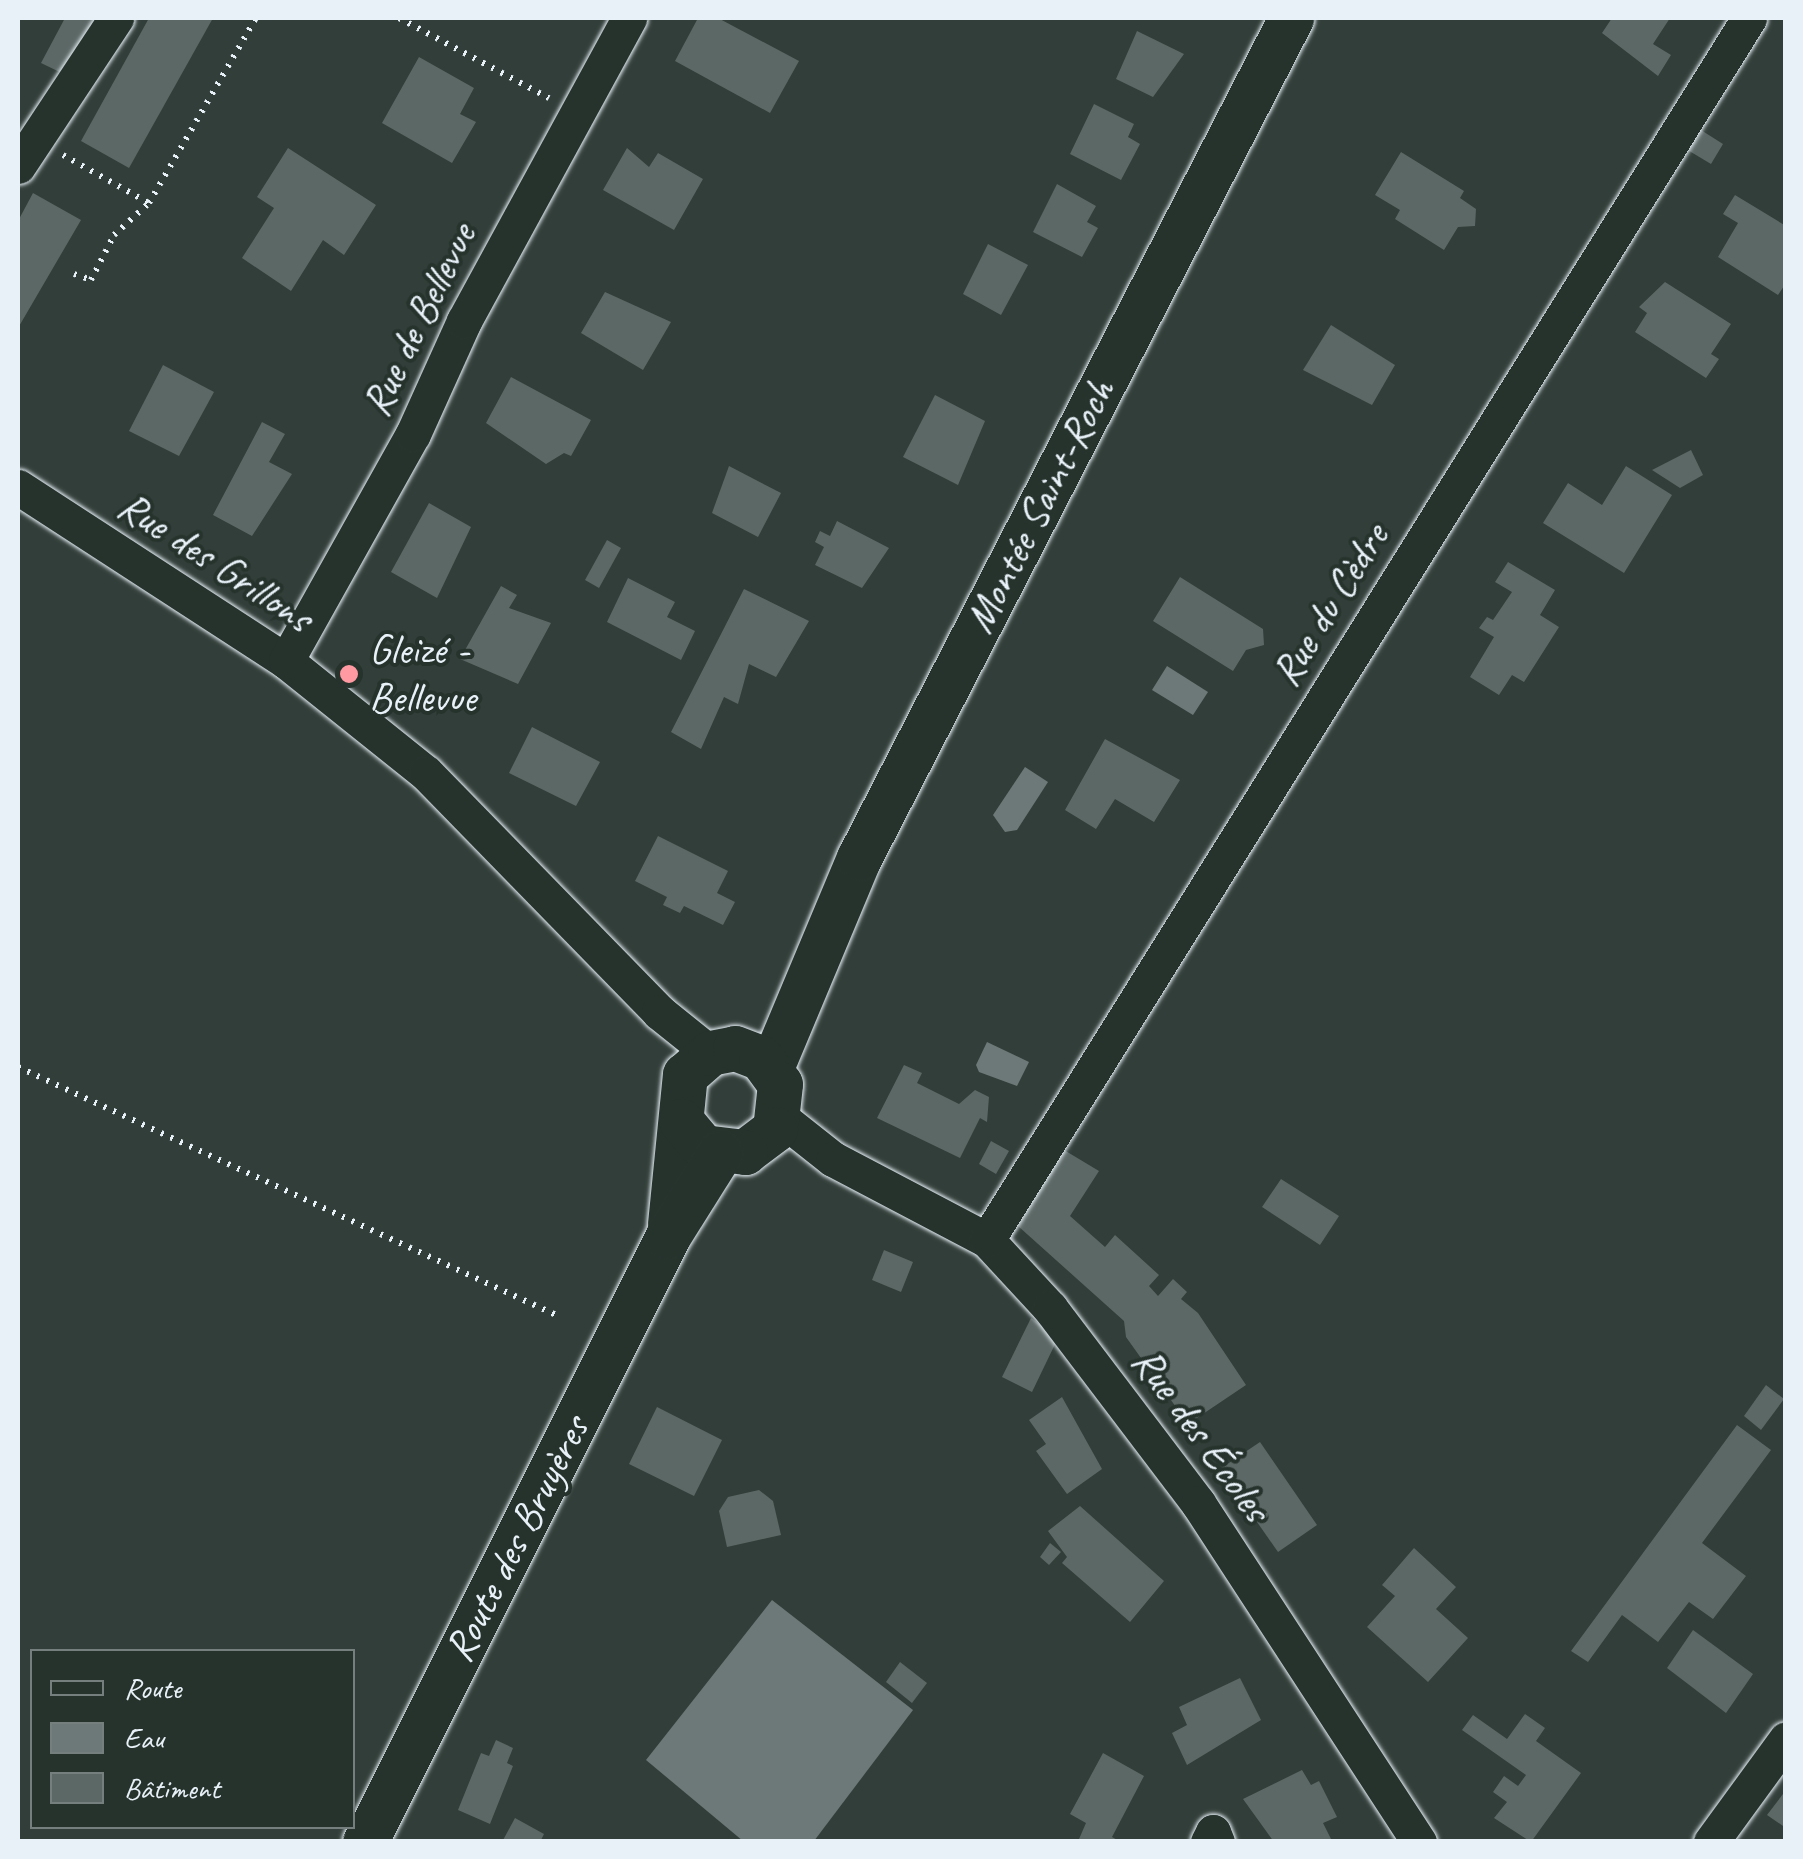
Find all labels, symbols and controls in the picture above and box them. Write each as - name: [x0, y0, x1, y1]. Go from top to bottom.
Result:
- street label: Rue de Bellevue: [351, 216, 487, 424]
- street label: Montée Saint-Roch: [954, 370, 1126, 642]
- street label: Rue des Grillons: [109, 481, 321, 643]
- street label: Rue du Cèdre: [1261, 515, 1399, 695]
- place label: Gleizé - Bellevue: [369, 625, 476, 724]
- marker: Gleizé - Bellevue: [338, 663, 360, 685]
- street label: Rue des Écoles: [1121, 1338, 1281, 1532]
- street label: Route des Bruyères: [434, 1408, 600, 1670]
- legend: [30, 1649, 355, 1829]
- text: Route: [124, 1669, 181, 1707]
- text: Eau: [124, 1719, 164, 1757]
- text: Bâtiment: [124, 1769, 220, 1807]

